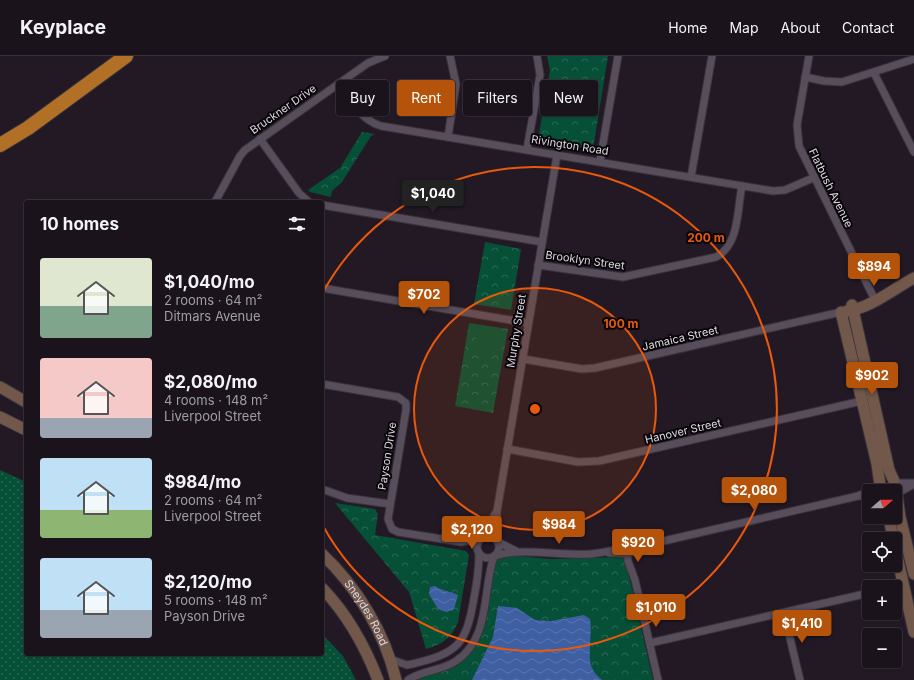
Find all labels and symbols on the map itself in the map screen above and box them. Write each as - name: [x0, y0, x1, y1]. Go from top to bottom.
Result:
- street label: Bruckner Drive: [247, 81, 319, 137]
- street label: Rivington Road: [530, 132, 610, 158]
- street label: Flatbush Avenue: [806, 146, 856, 230]
- pin: $1,040: [400, 180, 466, 214]
- text: 200 m: [687, 230, 725, 245]
- street label: Brooklyn Street: [544, 248, 626, 273]
- pin: $894: [850, 253, 898, 287]
- pin: $702: [400, 281, 448, 315]
- street label: Murphy Street: [503, 293, 529, 369]
- text: 100 m: [603, 316, 639, 331]
- street label: Jamaica Street: [641, 322, 720, 354]
- pin: $902: [848, 362, 896, 396]
- centre of rings: [528, 402, 542, 416]
- street label: Hanover Street: [643, 415, 723, 447]
- street label: Payson Drive: [375, 421, 399, 491]
- pin: $2,080: [721, 477, 787, 511]
- north arrow: [862, 484, 902, 524]
- pin: $984: [535, 511, 583, 545]
- pin: $2,120: [439, 516, 505, 550]
- pin: $920: [614, 529, 662, 563]
- street label: Sneydes Road: [341, 577, 391, 648]
- pin: $1,010: [623, 594, 689, 628]
- pin: $1,410: [769, 610, 835, 644]

